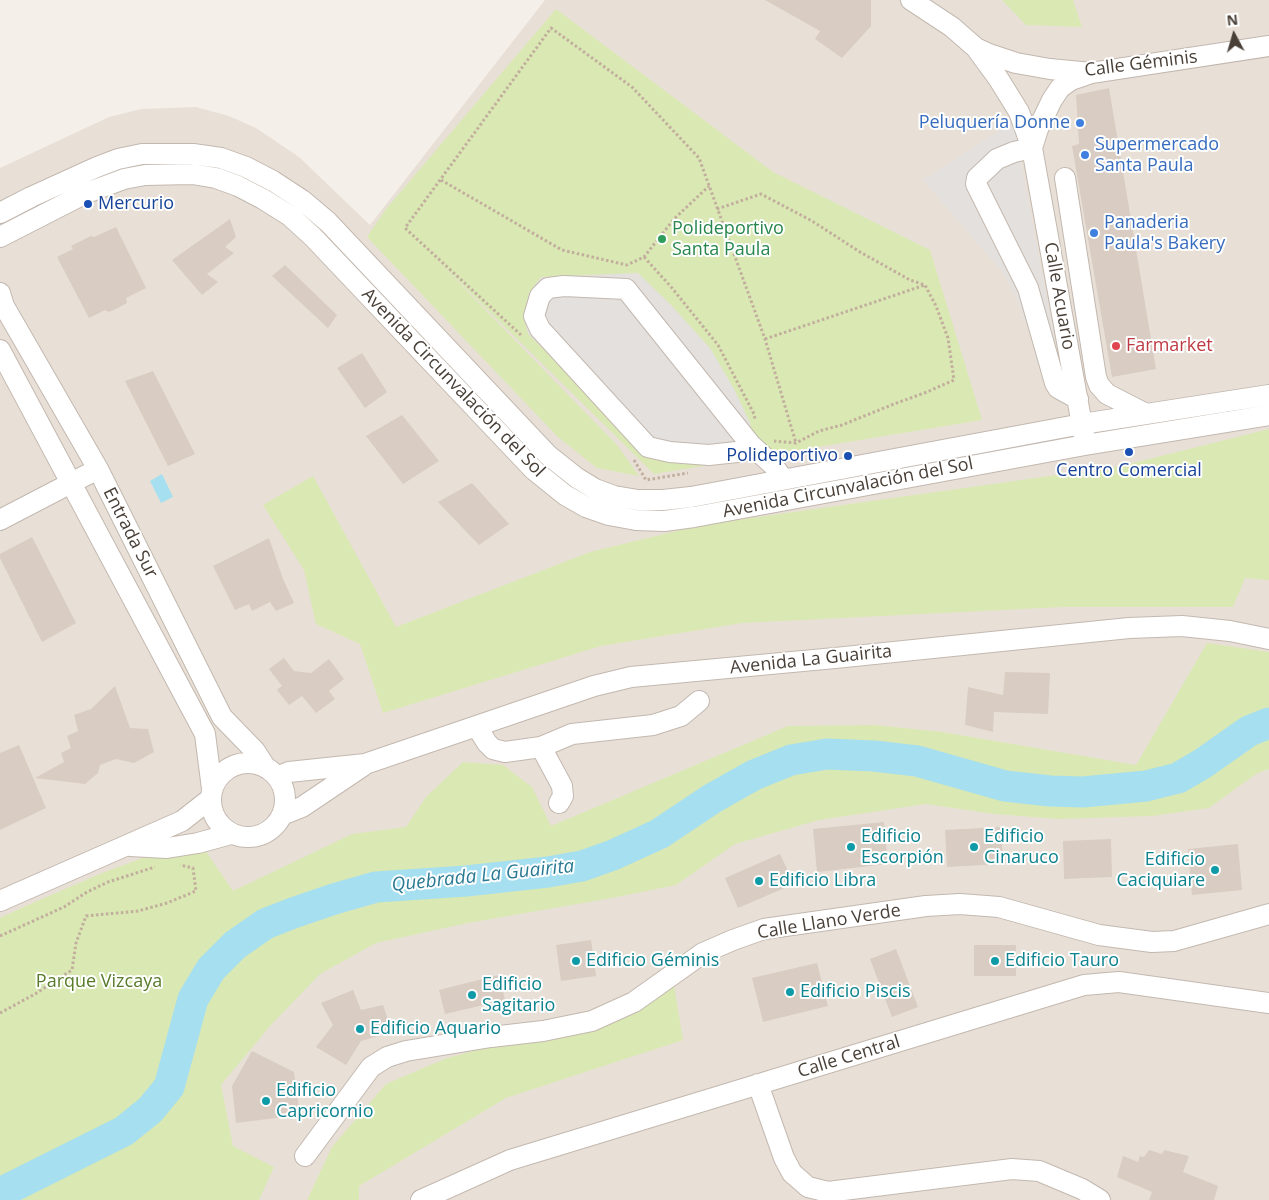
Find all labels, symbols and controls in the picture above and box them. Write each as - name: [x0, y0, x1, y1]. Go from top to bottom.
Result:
- north arrow: [1209, 10, 1259, 60]
- text: N: [1226, 10, 1239, 30]
- street label: Calle Géminis: [1083, 46, 1199, 82]
- place label: Peluquería Donne: [919, 112, 1070, 134]
- marker: Peluquería Donne: [1074, 117, 1086, 129]
- place label: Supermercado Santa Paula: [1095, 134, 1219, 176]
- marker: Supermercado Santa Paula: [1079, 149, 1091, 161]
- place label: Mercurio: [98, 193, 174, 215]
- marker: Mercurio: [82, 198, 94, 210]
- place label: Panaderia Paula's Bakery: [1104, 212, 1225, 254]
- place label: Polideportivo Santa Paula: [672, 218, 784, 260]
- marker: Panaderia Paula's Bakery: [1088, 227, 1100, 239]
- marker: Polideportivo Santa Paula: [656, 233, 668, 245]
- street label: Calle Acuario: [1039, 240, 1079, 352]
- street label: Avenida Circunvalación del Sol: [357, 284, 549, 482]
- place label: Farmarket: [1126, 335, 1213, 357]
- marker: Farmarket: [1110, 340, 1122, 352]
- place label: Polideportivo: [726, 445, 838, 467]
- marker: Centro Comercial: [1123, 446, 1135, 458]
- marker: Polideportivo: [842, 450, 854, 462]
- street label: Avenida Circunvalación del Sol: [721, 453, 975, 523]
- place label: Centro Comercial: [1056, 460, 1202, 482]
- street label: Entrada Sur: [98, 484, 162, 582]
- street label: Avenida La Guairita: [729, 641, 893, 679]
- place label: Edificio Escorpión: [861, 826, 944, 869]
- place label: Edificio Cinaruco: [984, 826, 1059, 869]
- marker: Edificio Escorpión: [845, 841, 857, 853]
- marker: Edificio Cinaruco: [968, 841, 980, 853]
- place label: Edificio Caciquiare: [1116, 849, 1205, 892]
- water label: Quebrada La Guairita: [391, 855, 575, 897]
- marker: Edificio Caciquiare: [1209, 864, 1221, 876]
- place label: Edificio Libra: [769, 870, 876, 892]
- marker: Edificio Libra: [753, 875, 765, 887]
- street label: Calle Llano Verde: [756, 900, 902, 944]
- place label: Edificio Géminis: [586, 950, 719, 972]
- place label: Edificio Tauro: [1005, 950, 1119, 972]
- marker: Edificio Géminis: [570, 955, 582, 967]
- marker: Edificio Tauro: [989, 955, 1001, 967]
- park label: Parque Vizcaya: [36, 971, 162, 993]
- place label: Edificio Sagitario: [482, 974, 555, 1016]
- place label: Edificio Piscis: [800, 981, 911, 1003]
- marker: Edificio Piscis: [784, 986, 796, 998]
- marker: Edificio Sagitario: [466, 989, 478, 1001]
- place label: Edificio Aquario: [370, 1018, 501, 1040]
- marker: Edificio Aquario: [354, 1023, 366, 1035]
- street label: Calle Central: [795, 1031, 903, 1083]
- place label: Edificio Capricornio: [276, 1080, 373, 1122]
- marker: Edificio Capricornio: [260, 1095, 272, 1107]

